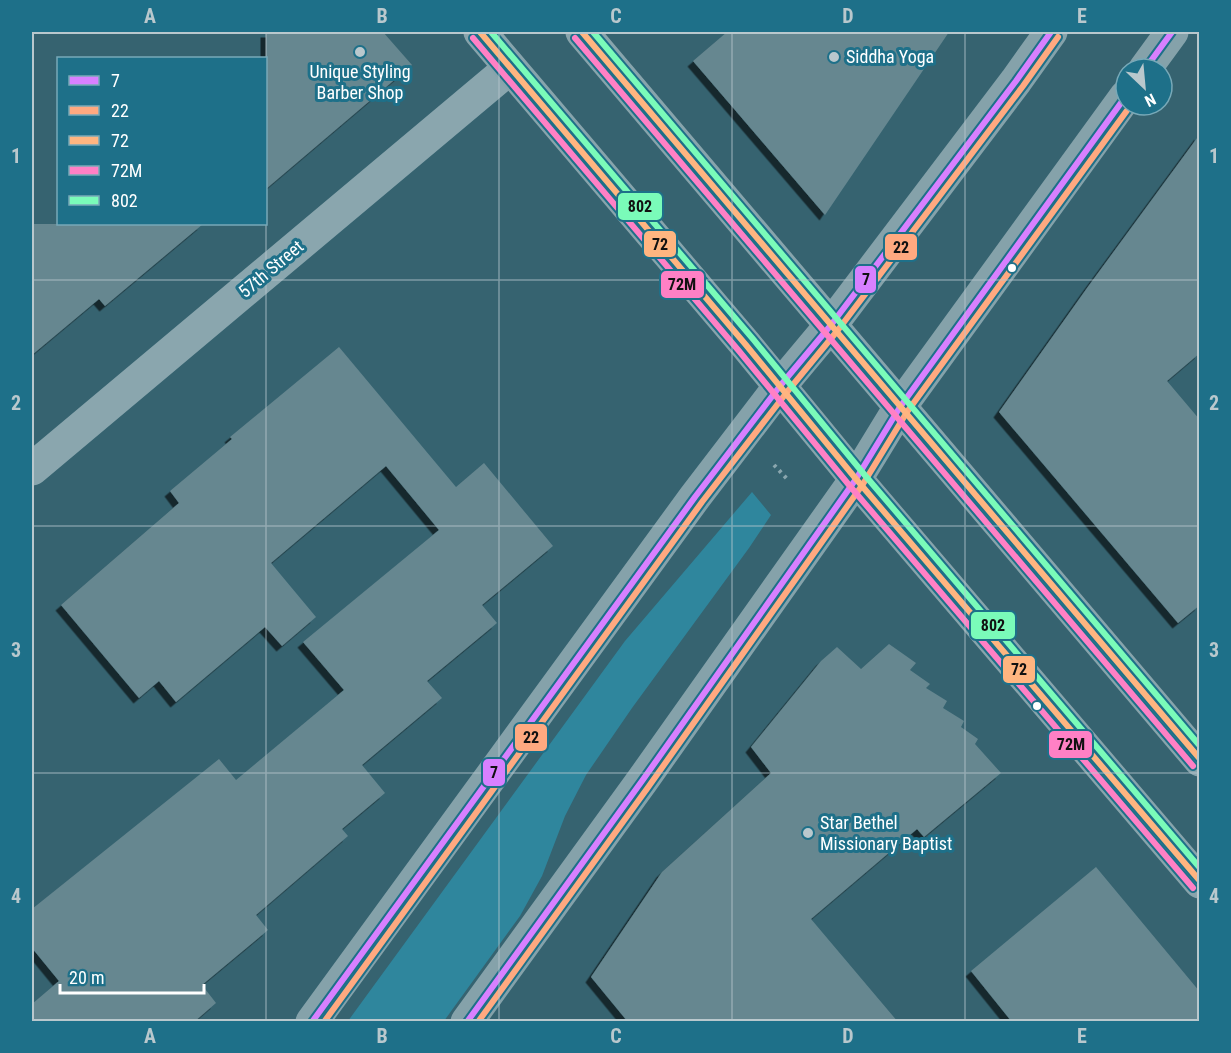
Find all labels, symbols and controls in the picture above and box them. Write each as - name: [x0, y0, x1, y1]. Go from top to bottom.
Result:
- text: A: [144, 4, 156, 28]
- text: B: [376, 4, 388, 28]
- text: C: [610, 4, 622, 28]
- text: D: [842, 4, 854, 28]
- text: E: [1077, 4, 1087, 28]
- marker: Unique Styling Barber Shop: [353, 45, 367, 59]
- place label: Siddha Yoga: [846, 46, 934, 67]
- marker: Siddha Yoga: [827, 50, 841, 64]
- legend: [57, 57, 267, 225]
- north arrow: [1114, 57, 1174, 117]
- place label: Unique Styling Barber Shop: [309, 61, 411, 103]
- text: 7: [111, 70, 120, 91]
- text: N: [1142, 89, 1159, 111]
- text: 22: [111, 100, 129, 121]
- text: 72: [111, 130, 129, 151]
- text: 1: [11, 144, 21, 168]
- text: 1: [1209, 144, 1219, 168]
- text: 72M: [111, 160, 142, 181]
- text: 802: [111, 190, 138, 211]
- line badge: 802: [617, 192, 663, 221]
- text: 802: [628, 197, 652, 216]
- line badge: 72: [643, 230, 677, 258]
- line badge: 22: [884, 233, 918, 261]
- street label: 57th Street: [234, 235, 307, 302]
- text: 72: [652, 235, 668, 254]
- text: 22: [893, 238, 909, 257]
- unlabelled marker: [1006, 262, 1018, 274]
- line badge: 7: [854, 265, 877, 294]
- line badge: 72M: [660, 270, 705, 299]
- text: 7: [862, 270, 870, 289]
- text: 72M: [668, 275, 696, 294]
- text: 2: [11, 391, 21, 415]
- text: 2: [1209, 391, 1219, 415]
- line badge: 802: [970, 611, 1016, 640]
- text: 802: [981, 616, 1005, 635]
- text: 3: [11, 638, 21, 662]
- text: 3: [1209, 638, 1219, 662]
- line badge: 72: [1002, 655, 1036, 684]
- text: 72: [1011, 660, 1027, 679]
- unlabelled marker: [1031, 700, 1043, 712]
- line badge: 22: [514, 723, 548, 752]
- text: 22: [523, 728, 539, 747]
- line badge: 72M: [1048, 730, 1093, 759]
- text: 72M: [1057, 735, 1085, 754]
- line badge: 7: [482, 758, 506, 787]
- text: 7: [490, 763, 498, 782]
- place label: Star Bethel Missionary Baptist: [820, 812, 952, 854]
- marker: Star Bethel Missionary Baptist: [801, 826, 815, 840]
- text: 4: [11, 884, 21, 908]
- text: 4: [1209, 884, 1219, 908]
- scale bar: [60, 957, 204, 995]
- text: 20 m: [69, 967, 104, 988]
- text: A: [144, 1024, 156, 1048]
- text: B: [376, 1024, 388, 1048]
- text: C: [610, 1024, 622, 1048]
- text: D: [842, 1024, 854, 1048]
- text: E: [1077, 1024, 1087, 1048]

